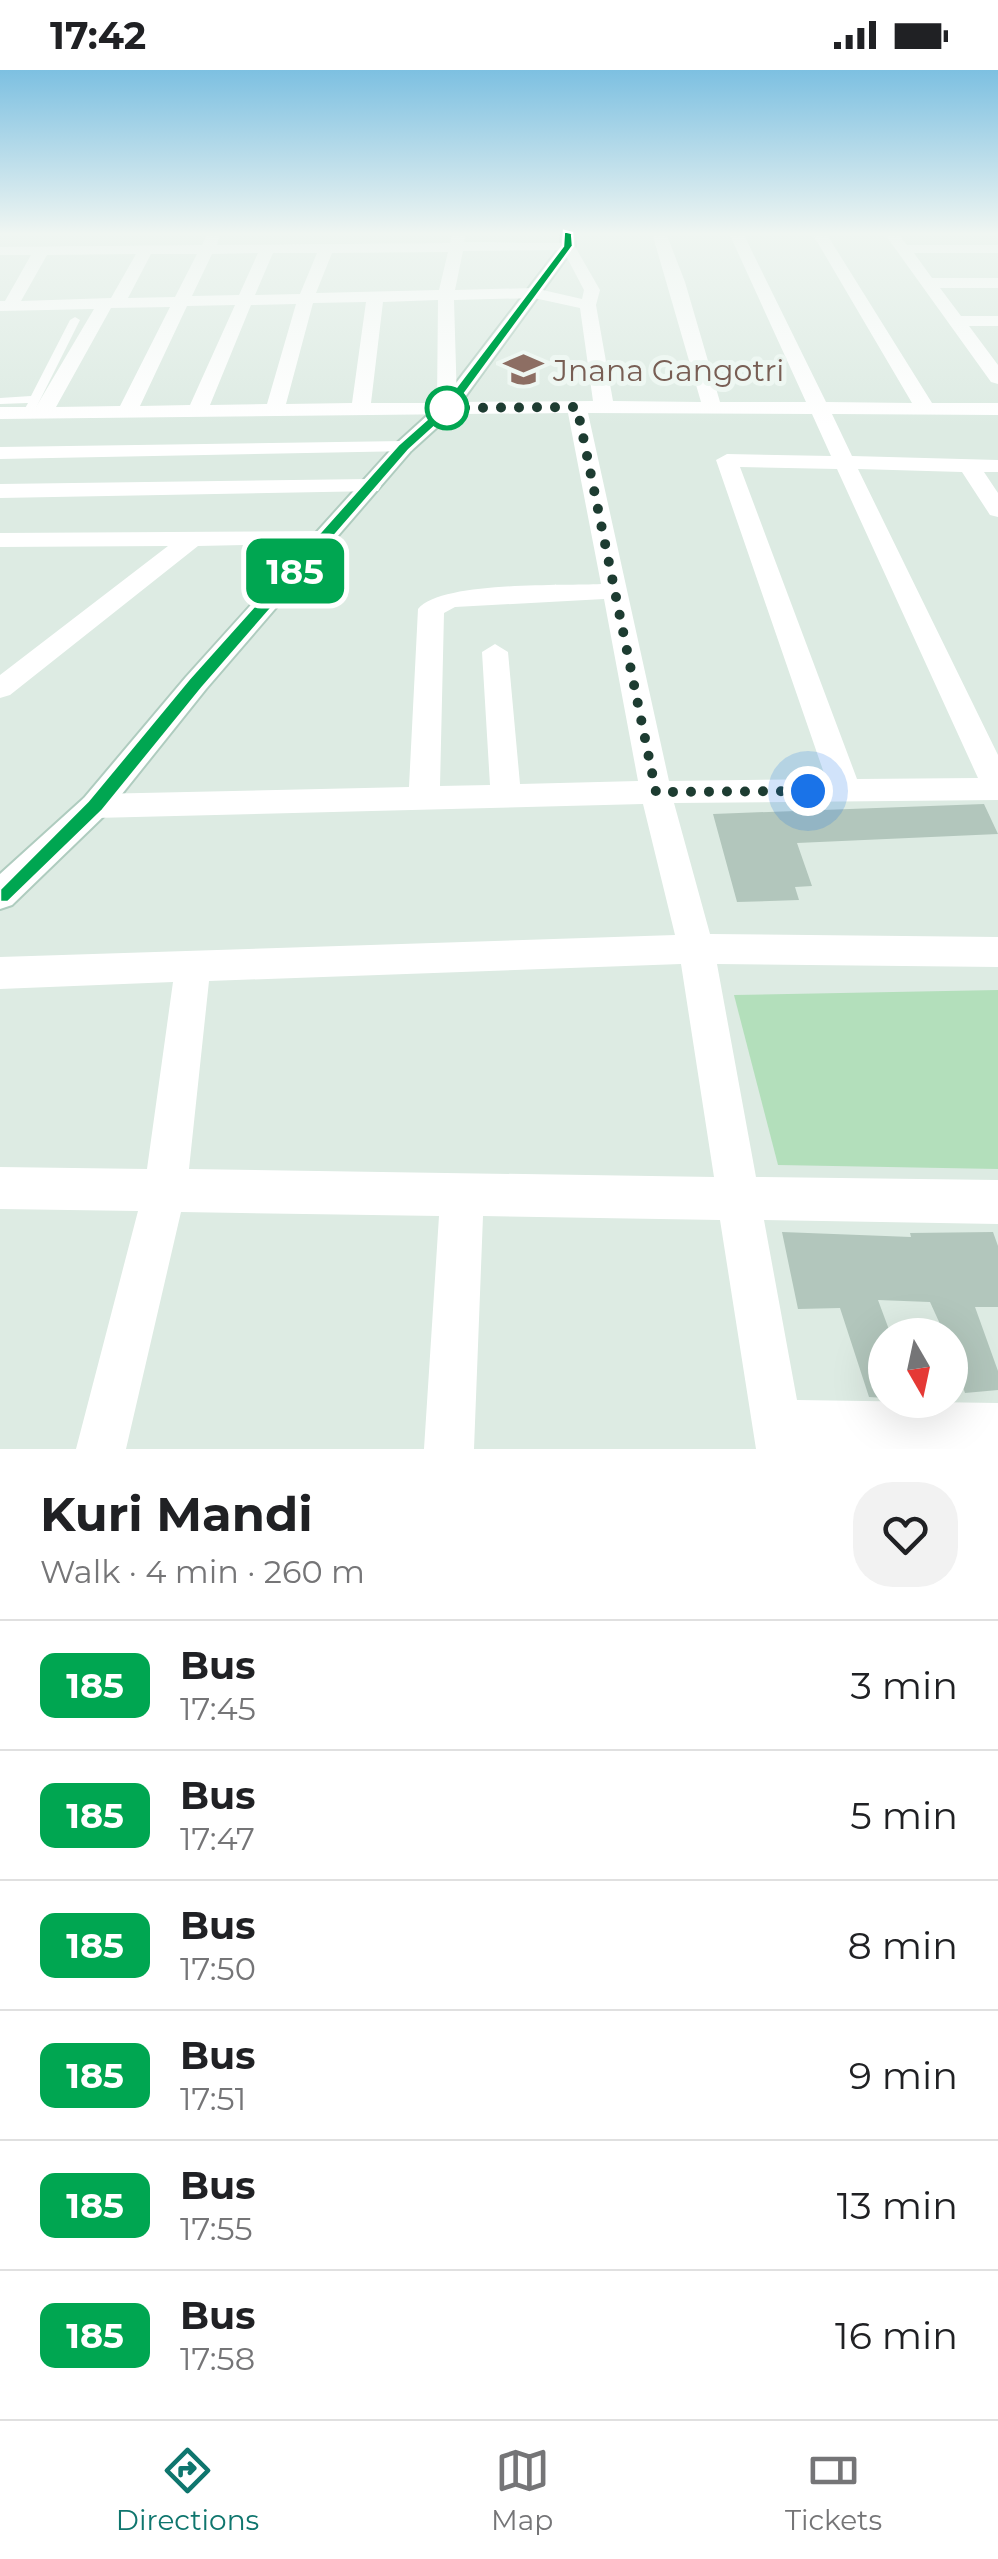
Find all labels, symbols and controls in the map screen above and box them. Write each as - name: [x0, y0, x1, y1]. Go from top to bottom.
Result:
- text: 17:42: [50, 12, 146, 59]
- school or university icon: Jnana Gangotri: [502, 349, 544, 391]
- place label: Jnana Gangotri: [552, 352, 784, 389]
- unlabelled marker: [426, 387, 468, 429]
- line badge: 185: [238, 538, 352, 604]
- text: 185: [266, 550, 324, 593]
- your location: [783, 766, 833, 816]
- north arrow: [868, 1318, 968, 1418]
- map controls: [868, 1318, 968, 1418]
- button: heart: [853, 1482, 958, 1587]
- text: Kuri Mandi: [40, 1485, 313, 1543]
- text: Walk · 4 min · 260 m: [40, 1552, 365, 1591]
- text: Bus: [180, 1642, 255, 1689]
- text: 3 min: [850, 1662, 958, 1709]
- text: 185: [66, 1664, 124, 1707]
- text: 17:45: [180, 1689, 256, 1728]
- text: Bus: [180, 1772, 255, 1819]
- text: 5 min: [850, 1792, 958, 1839]
- text: 185: [66, 1794, 124, 1837]
- text: 17:47: [180, 1819, 255, 1858]
- text: Bus: [180, 1902, 255, 1949]
- text: 8 min: [848, 1922, 958, 1969]
- text: 185: [66, 1924, 124, 1967]
- text: 17:50: [180, 1949, 256, 1988]
- text: Bus: [180, 2032, 255, 2079]
- text: 9 min: [849, 2052, 958, 2099]
- text: 185: [66, 2054, 124, 2097]
- text: 17:51: [180, 2079, 246, 2118]
- text: Bus: [180, 2162, 255, 2209]
- text: 13 min: [837, 2182, 958, 2229]
- text: 185: [66, 2184, 124, 2227]
- text: 17:55: [180, 2209, 253, 2248]
- text: Bus: [180, 2292, 255, 2339]
- text: 16 min: [835, 2312, 958, 2359]
- text: 185: [66, 2314, 124, 2357]
- text: 17:58: [180, 2339, 255, 2378]
- tab: Directions: [116, 2443, 259, 2537]
- tab: Map: [491, 2443, 553, 2537]
- tab: Tickets: [785, 2443, 882, 2537]

